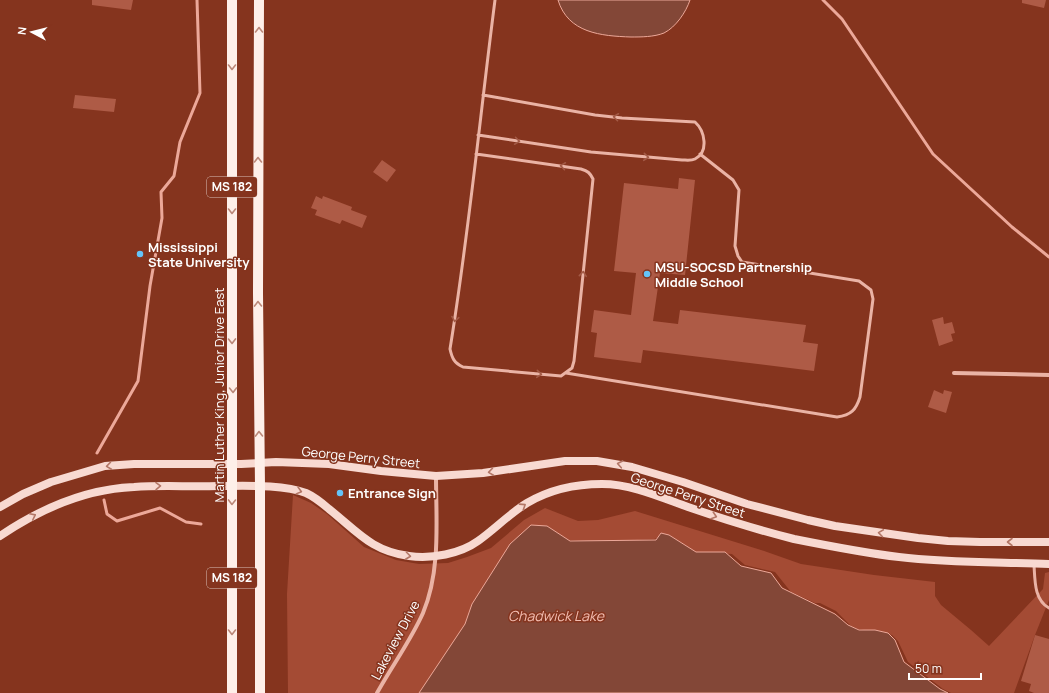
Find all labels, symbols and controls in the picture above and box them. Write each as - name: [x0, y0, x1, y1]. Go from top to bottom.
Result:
- north arrow: [12, 12, 52, 52]
- text: N: [14, 26, 30, 36]
- one-way arrow: [255, 27, 263, 33]
- one-way arrow: [228, 64, 236, 70]
- one-way arrow: [613, 113, 619, 122]
- one-way arrow: [513, 136, 520, 145]
- one-way arrow: [642, 152, 649, 161]
- one-way arrow: [254, 157, 262, 163]
- one-way arrow: [560, 162, 566, 171]
- road number: MS 182: [207, 177, 257, 197]
- one-way arrow: [228, 208, 236, 214]
- place label: Mississippi State University: [148, 238, 250, 271]
- marker: Mississippi State University: [135, 249, 145, 259]
- place label: MSU-SOCSD Partnership Middle School: [655, 258, 812, 291]
- marker: MSU-SOCSD Partnership Middle School: [642, 269, 652, 279]
- one-way arrow: [578, 271, 587, 277]
- street label: Martin Luther King, Junior Drive East: [210, 288, 228, 502]
- one-way arrow: [254, 301, 262, 307]
- one-way arrow: [451, 316, 460, 323]
- one-way arrow: [227, 338, 236, 344]
- one-way arrow: [536, 369, 542, 378]
- one-way arrow: [229, 387, 237, 393]
- one-way arrow: [255, 431, 264, 437]
- street label: George Perry Street: [301, 442, 421, 472]
- one-way arrow: [106, 461, 112, 470]
- one-way arrow: [617, 461, 623, 469]
- one-way arrow: [488, 467, 494, 476]
- street label: George Perry Street: [629, 468, 747, 522]
- one-way arrow: [155, 482, 161, 491]
- place label: Entrance Sign: [348, 484, 436, 502]
- one-way arrow: [295, 486, 302, 495]
- marker: Entrance Sign: [335, 488, 345, 498]
- one-way arrow: [228, 499, 236, 505]
- one-way arrow: [519, 503, 526, 511]
- one-way arrow: [711, 511, 718, 520]
- one-way arrow: [29, 513, 37, 521]
- one-way arrow: [877, 529, 884, 538]
- one-way arrow: [1007, 538, 1013, 546]
- one-way arrow: [405, 551, 411, 560]
- road number: MS 182: [207, 568, 257, 588]
- street label: Lakeview Drive: [367, 597, 424, 683]
- water label: Chadwick Lake: [508, 606, 605, 625]
- one-way arrow: [228, 629, 236, 635]
- scale bar: [909, 655, 981, 681]
- text: 50 m: [915, 660, 942, 677]

